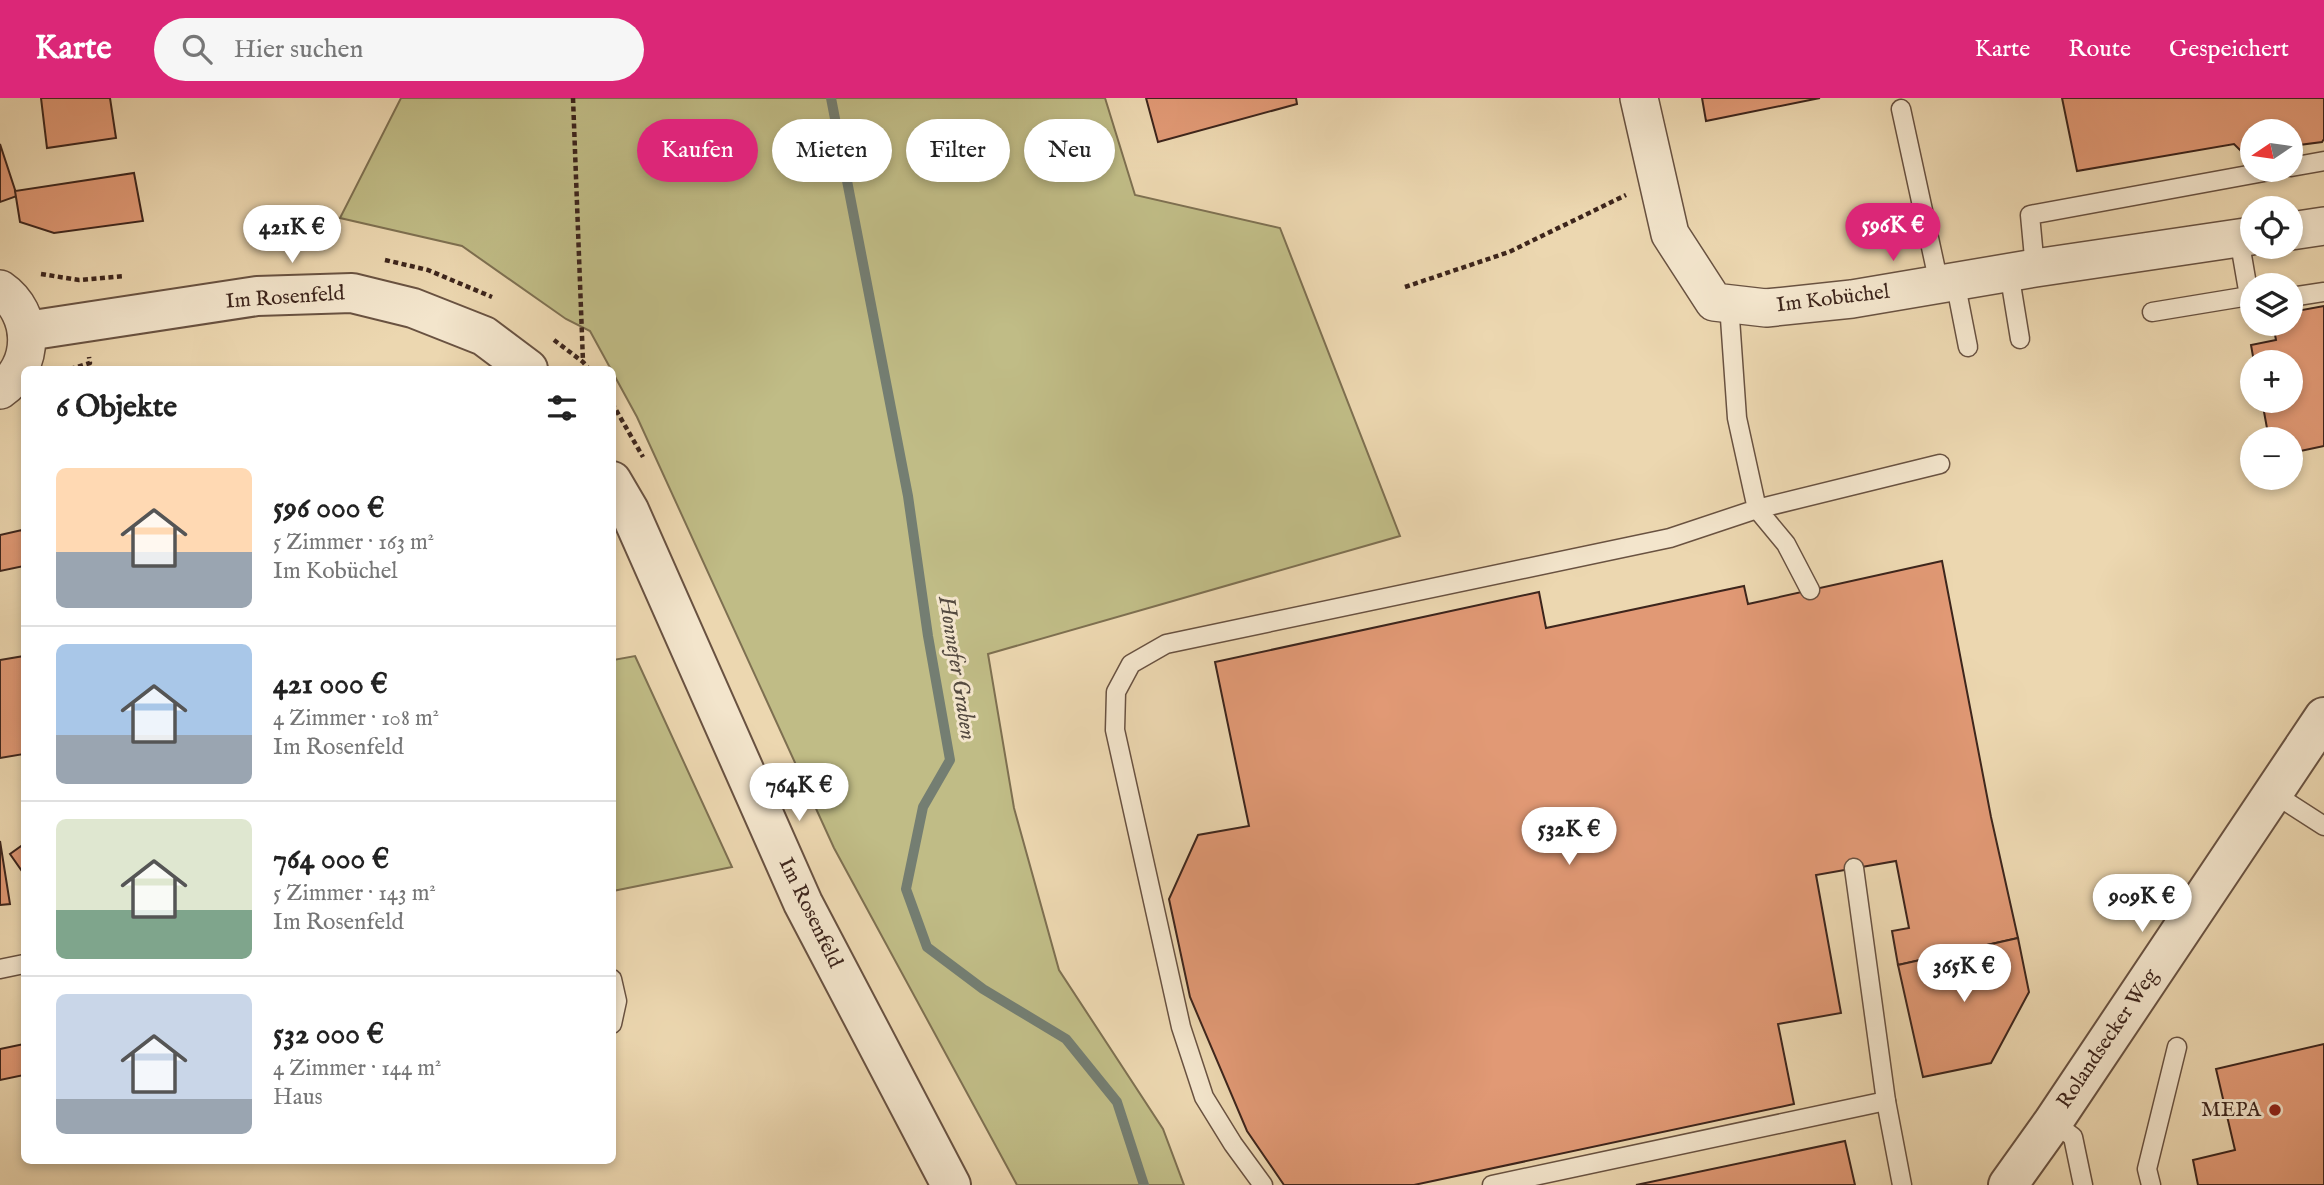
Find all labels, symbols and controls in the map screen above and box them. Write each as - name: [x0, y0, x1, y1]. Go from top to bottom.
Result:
- search box: [154, 18, 644, 81]
- text: Karte: [35, 28, 112, 70]
- icon: search: [178, 30, 216, 68]
- text: Hier suchen: [234, 33, 363, 66]
- text: Karte: [1975, 34, 2030, 65]
- text: Route: [2068, 34, 2131, 65]
- text: Gespeichert: [2169, 34, 2289, 65]
- chip: Kaufen: [637, 119, 758, 182]
- chip: Mieten: [772, 119, 892, 182]
- chip: Filter: [906, 119, 1010, 182]
- chip: Neu: [1024, 119, 1115, 182]
- north arrow: [2240, 119, 2303, 182]
- map controls: [2240, 119, 2303, 490]
- button: locate: [2240, 196, 2303, 259]
- pin: 596K €: [1836, 204, 1950, 263]
- pin: 421K €: [235, 206, 349, 265]
- text: 596K €: [1861, 211, 1925, 240]
- text: 421K €: [259, 213, 325, 242]
- button: layers: [2240, 273, 2303, 336]
- street label: Im Kobüchel: [1775, 279, 1891, 319]
- street label: Im Rosenfeld: [225, 280, 346, 316]
- button: +: [2240, 350, 2303, 413]
- text: 6 Objekte: [56, 389, 177, 427]
- icon: filters: [543, 389, 581, 427]
- button: −: [2240, 427, 2303, 490]
- text: 596 000 €: [273, 490, 385, 528]
- icon: home: [112, 496, 196, 580]
- text: 5 Zimmer · 163 m²: [273, 528, 434, 557]
- text: Im Kobüchel: [273, 557, 398, 586]
- water label: Honnefer Graben: [931, 593, 983, 742]
- text: 421 000 €: [273, 666, 388, 704]
- icon: home: [112, 672, 196, 756]
- text: 4 Zimmer · 108 m²: [273, 704, 439, 733]
- text: Im Rosenfeld: [273, 733, 404, 762]
- pin: 764K €: [742, 764, 856, 823]
- text: 764K €: [766, 771, 832, 800]
- pin: 532K €: [1512, 808, 1626, 867]
- text: 532K €: [1538, 815, 1600, 844]
- text: 764 000 €: [273, 841, 389, 879]
- icon: home: [112, 847, 196, 931]
- street label: Im Rosenfeld: [772, 853, 849, 973]
- pin: 909K €: [2085, 874, 2199, 934]
- text: 5 Zimmer · 143 m²: [273, 879, 436, 908]
- text: 909K €: [2109, 882, 2175, 911]
- text: Im Rosenfeld: [273, 908, 404, 937]
- pin: 365K €: [1907, 944, 2021, 1004]
- text: 365K €: [1933, 952, 1995, 981]
- street label: Rolandsecker Weg: [2051, 963, 2165, 1114]
- text: 532 000 €: [273, 1016, 384, 1054]
- icon: home: [112, 1022, 196, 1106]
- text: 4 Zimmer · 144 m²: [273, 1054, 441, 1083]
- text: Haus: [273, 1083, 323, 1112]
- place label: MEPA: [2201, 1097, 2262, 1124]
- marker: MEPA: [2267, 1102, 2283, 1118]

